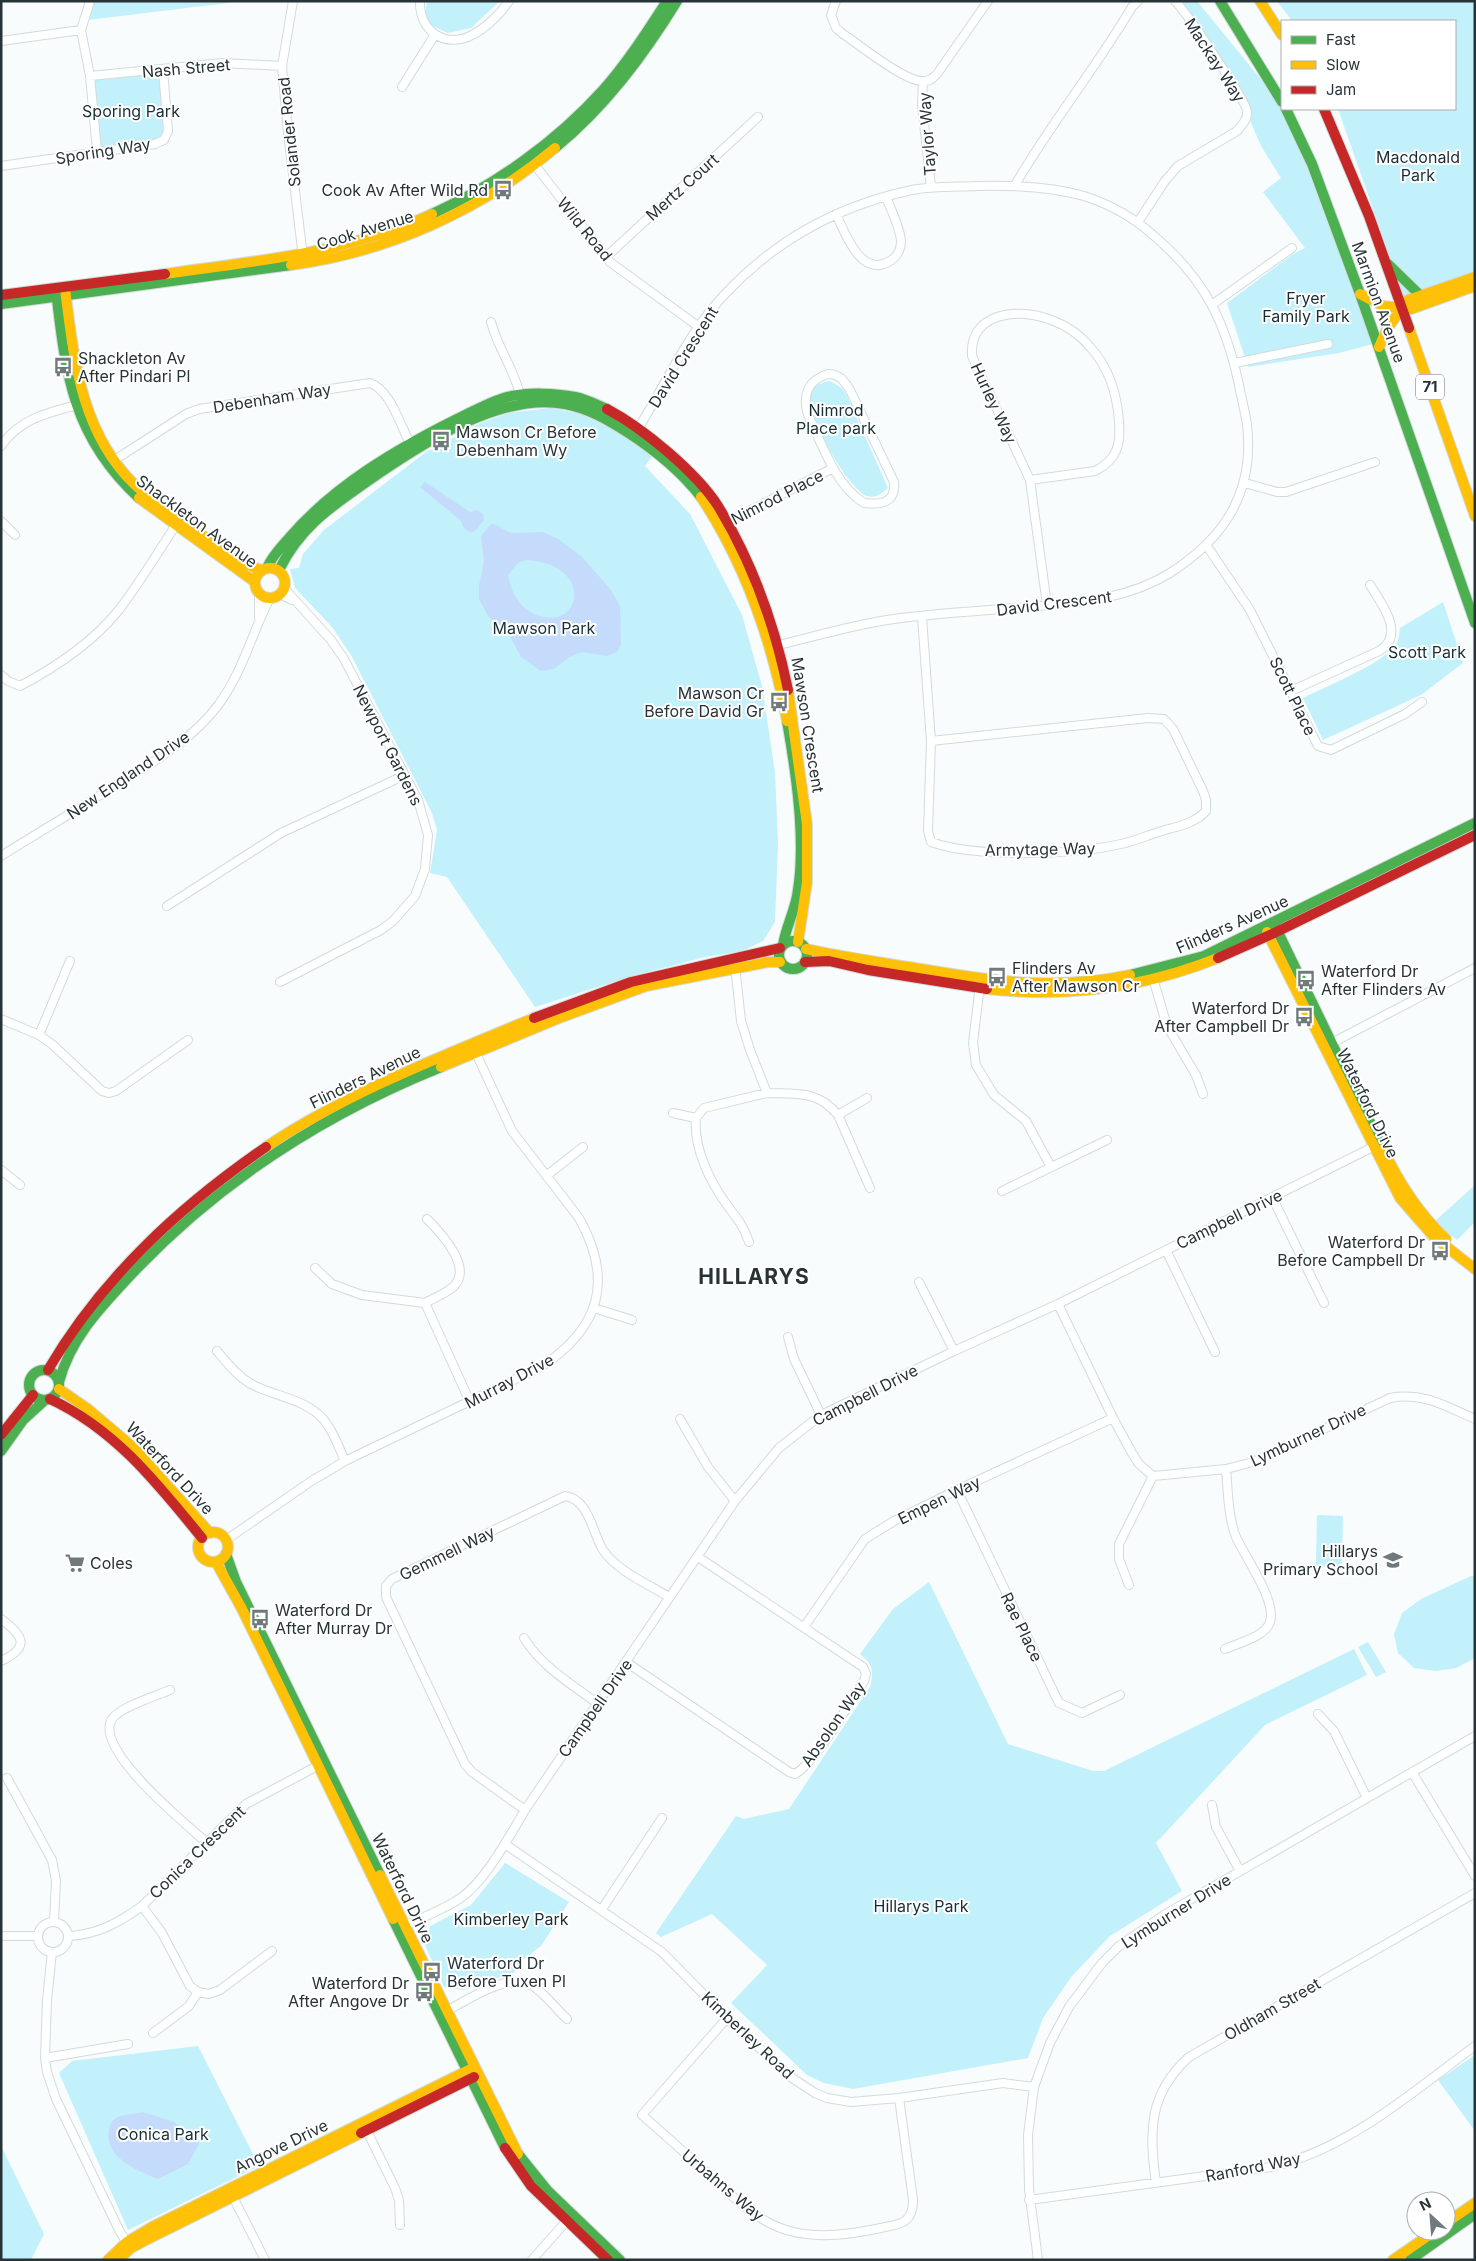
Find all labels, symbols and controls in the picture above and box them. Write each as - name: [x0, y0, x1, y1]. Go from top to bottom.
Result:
- street label: Mackay Way: [1180, 14, 1250, 106]
- legend: [1281, 20, 1456, 110]
- text: Fast: [1326, 30, 1356, 49]
- street label: Nash Street: [141, 54, 231, 82]
- text: Slow: [1326, 55, 1360, 74]
- street label: Solander Road: [273, 76, 305, 188]
- text: Jam: [1326, 80, 1356, 99]
- street label: Taylor Way: [914, 92, 940, 176]
- park label: Sporing Park: [82, 101, 180, 121]
- street label: Sporing Way: [54, 134, 152, 168]
- park label: Macdonald Park: [1376, 147, 1460, 185]
- street label: Mertz Court: [642, 149, 722, 225]
- bus stop icon: Cook Av After Wild Rd: [492, 179, 514, 201]
- place label: Cook Av After Wild Rd: [321, 180, 488, 200]
- street label: Wild Road: [553, 193, 617, 265]
- street label: Cook Avenue: [314, 206, 416, 254]
- street label: Marmion Avenue: [1348, 239, 1410, 365]
- park label: Fryer Family Park: [1262, 288, 1350, 326]
- street label: David Crescent: [644, 303, 722, 411]
- place label: Shackleton Av After Pindari Pl: [78, 348, 190, 386]
- bus stop icon: Shackleton Av After Pindari Pl: [52, 356, 74, 378]
- street label: Hurley Way: [967, 359, 1021, 447]
- road number: 71: [1416, 374, 1444, 400]
- street label: Debenham Way: [212, 379, 332, 417]
- park label: Nimrod Place park: [796, 400, 876, 438]
- place label: Mawson Cr Before Debenham Wy: [456, 422, 597, 460]
- bus stop icon: Mawson Cr Before Debenham Wy: [430, 430, 452, 452]
- street label: Nimrod Place: [727, 465, 827, 529]
- street label: Shackleton Avenue: [133, 470, 261, 572]
- street label: David Crescent: [995, 586, 1113, 620]
- park label: Mawson Park: [493, 618, 596, 638]
- park label: Scott Park: [1388, 642, 1466, 662]
- street label: Scott Place: [1265, 653, 1321, 739]
- street label: Mawson Crescent: [787, 656, 829, 794]
- street label: Newport Gardens: [349, 681, 427, 809]
- place label: Mawson Cr Before David Gr: [644, 683, 764, 721]
- bus stop icon: Mawson Cr Before David Gr: [768, 691, 790, 713]
- street label: New England Drive: [63, 726, 193, 824]
- street label: Armytage Way: [984, 838, 1096, 860]
- street label: Flinders Avenue: [1173, 890, 1291, 958]
- place label: Flinders Av After Mawson Cr: [1012, 958, 1140, 996]
- place label: Waterford Dr After Flinders Av: [1321, 961, 1446, 999]
- bus stop icon: Flinders Av After Mawson Cr: [986, 966, 1008, 988]
- bus stop icon: Waterford Dr After Flinders Av: [1295, 969, 1317, 991]
- place label: Waterford Dr After Campbell Dr: [1154, 998, 1289, 1036]
- bus stop icon: Waterford Dr After Campbell Dr: [1293, 1006, 1315, 1028]
- street label: Flinders Avenue: [306, 1042, 424, 1112]
- street label: Waterford Drive: [1333, 1045, 1403, 1161]
- street label: Campbell Drive: [1173, 1185, 1285, 1253]
- place label: Waterford Dr Before Campbell Dr: [1277, 1232, 1425, 1270]
- bus stop icon: Waterford Dr Before Campbell Dr: [1429, 1240, 1451, 1262]
- district label: HILLARYS: [698, 1264, 810, 1289]
- street label: Murray Drive: [461, 1349, 557, 1413]
- street label: Campbell Drive: [809, 1360, 921, 1430]
- street label: Lymburner Drive: [1247, 1399, 1369, 1471]
- street label: Waterford Drive: [122, 1418, 218, 1518]
- street label: Empen Way: [894, 1471, 984, 1529]
- street label: Gemmell Way: [396, 1521, 498, 1585]
- place label: Hillarys Primary School: [1263, 1541, 1378, 1579]
- school or university icon: Hillarys Primary School: [1382, 1549, 1404, 1571]
- supermarket icon: Coles: [64, 1552, 86, 1574]
- place label: Coles: [90, 1553, 133, 1573]
- street label: Rae Place: [997, 1589, 1047, 1665]
- place label: Waterford Dr After Murray Dr: [275, 1600, 392, 1638]
- bus stop icon: Waterford Dr After Murray Dr: [249, 1608, 271, 1630]
- street label: Campbell Drive: [554, 1655, 636, 1761]
- street label: Absolon Way: [796, 1678, 870, 1770]
- street label: Conica Crescent: [145, 1801, 249, 1903]
- street label: Waterford Drive: [368, 1830, 438, 1946]
- street label: Lymburner Drive: [1117, 1869, 1235, 1953]
- park label: Hillarys Park: [874, 1896, 969, 1916]
- park label: Kimberley Park: [454, 1909, 569, 1929]
- place label: Waterford Dr Before Tuxen Pl: [447, 1953, 566, 1991]
- bus stop icon: Waterford Dr Before Tuxen Pl: [421, 1961, 443, 1983]
- place label: Waterford Dr After Angove Dr: [288, 1973, 409, 2011]
- street label: Oldham Street: [1220, 1973, 1324, 2045]
- bus stop icon: Waterford Dr After Angove Dr: [413, 1981, 435, 2003]
- street label: Kimberley Road: [698, 1987, 798, 2083]
- street label: Angove Drive: [231, 2115, 331, 2177]
- park label: Conica Park: [117, 2124, 209, 2144]
- street label: Urbahns Way: [678, 2145, 768, 2225]
- street label: Ranford Way: [1204, 2148, 1302, 2186]
- north arrow: [1406, 2191, 1456, 2241]
- text: N: [1417, 2194, 1434, 2214]

